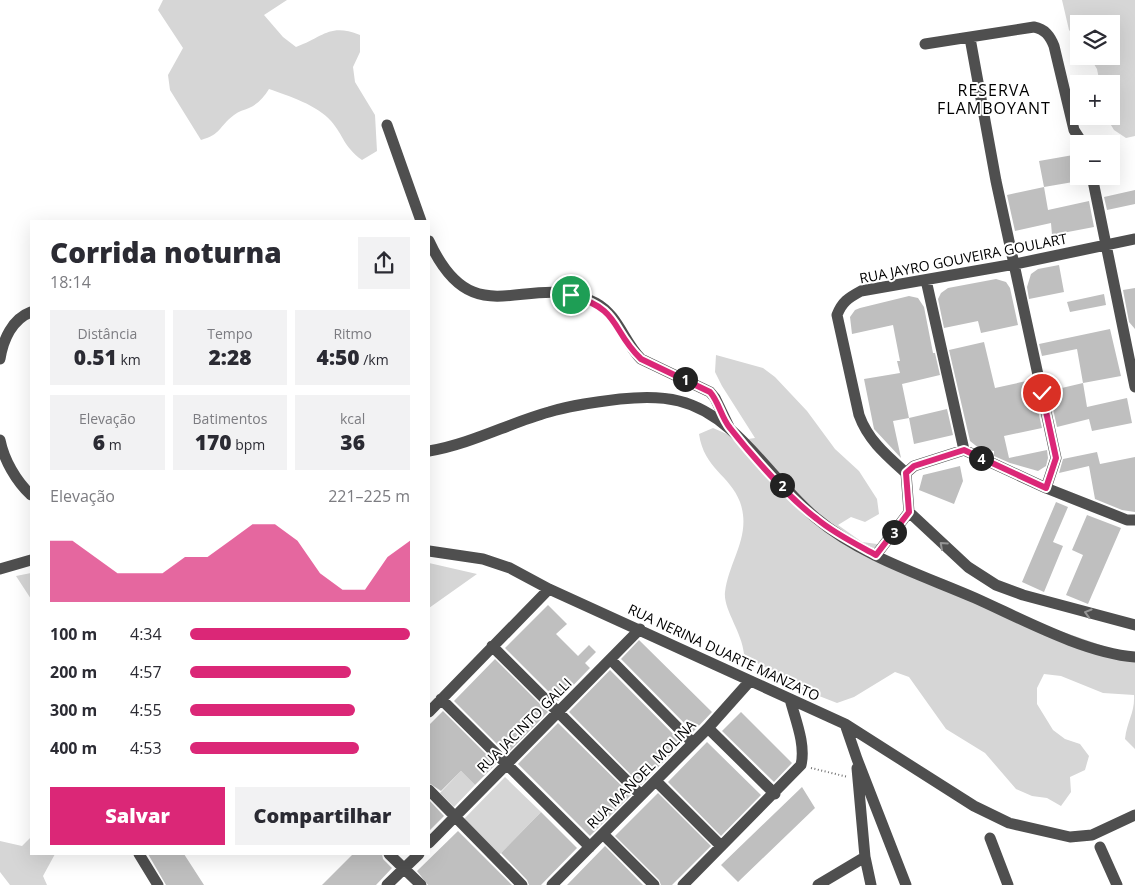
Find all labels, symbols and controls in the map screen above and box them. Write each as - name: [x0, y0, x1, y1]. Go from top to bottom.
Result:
- map controls: [1070, 15, 1120, 185]
- button: layers: [1070, 15, 1120, 65]
- button: +: [1070, 75, 1120, 125]
- district label: RESERVA FLAMBOYANT: [937, 79, 1051, 119]
- button: −: [1070, 135, 1120, 185]
- street label: RUA JAYRO GOUVEIRA GOULART: [858, 228, 1069, 287]
- text: Corrida noturna: [50, 233, 282, 271]
- button: share: [358, 237, 410, 289]
- text: 18:14: [50, 271, 91, 293]
- pin: [550, 274, 592, 316]
- icon: arrive: [557, 281, 585, 309]
- text: Distância: [77, 324, 137, 343]
- text: Tempo: [207, 324, 253, 343]
- text: Ritmo: [333, 324, 372, 343]
- text: 0.51: [74, 343, 117, 371]
- text: 2:28: [209, 343, 251, 371]
- text: 4:50: [317, 343, 360, 371]
- text: km: [117, 350, 141, 369]
- text: /km: [360, 350, 389, 369]
- pin: 1: [672, 366, 698, 392]
- text: 1: [681, 370, 690, 389]
- pin: [1021, 372, 1063, 414]
- icon: check: [1028, 379, 1056, 407]
- text: Elevação: [79, 409, 136, 428]
- text: Batimentos: [193, 409, 267, 428]
- text: kcal: [340, 409, 365, 428]
- text: 6: [93, 428, 105, 456]
- text: 170: [195, 428, 232, 456]
- text: 36: [340, 428, 365, 456]
- text: m: [105, 435, 122, 454]
- text: bpm: [232, 435, 265, 454]
- pin: 4: [968, 446, 994, 470]
- text: 4: [977, 449, 986, 468]
- pin: 2: [770, 472, 794, 498]
- text: 2: [778, 476, 787, 495]
- text: Elevação: [50, 485, 115, 507]
- text: 221–225 m: [328, 485, 410, 507]
- pin: 3: [882, 520, 906, 544]
- text: 3: [890, 523, 899, 542]
- one-way arrow: [940, 542, 949, 551]
- street label: RUA NERINA DUARTE MANZATO: [625, 599, 823, 705]
- one-way arrow: [1084, 609, 1092, 619]
- text: 100 m: [50, 623, 97, 645]
- text: 4:34: [130, 623, 162, 645]
- text: 200 m: [50, 661, 97, 683]
- text: 4:57: [130, 661, 162, 683]
- street label: RUA JACINTO GALLI: [472, 673, 576, 777]
- text: 300 m: [50, 699, 97, 721]
- text: 4:55: [130, 699, 162, 721]
- street label: RUA MANOEL MOLINA: [582, 715, 700, 833]
- text: 400 m: [50, 737, 97, 759]
- text: 4:53: [130, 737, 162, 759]
- button: Salvar: [50, 787, 225, 845]
- button: Compartilhar: [235, 787, 410, 845]

